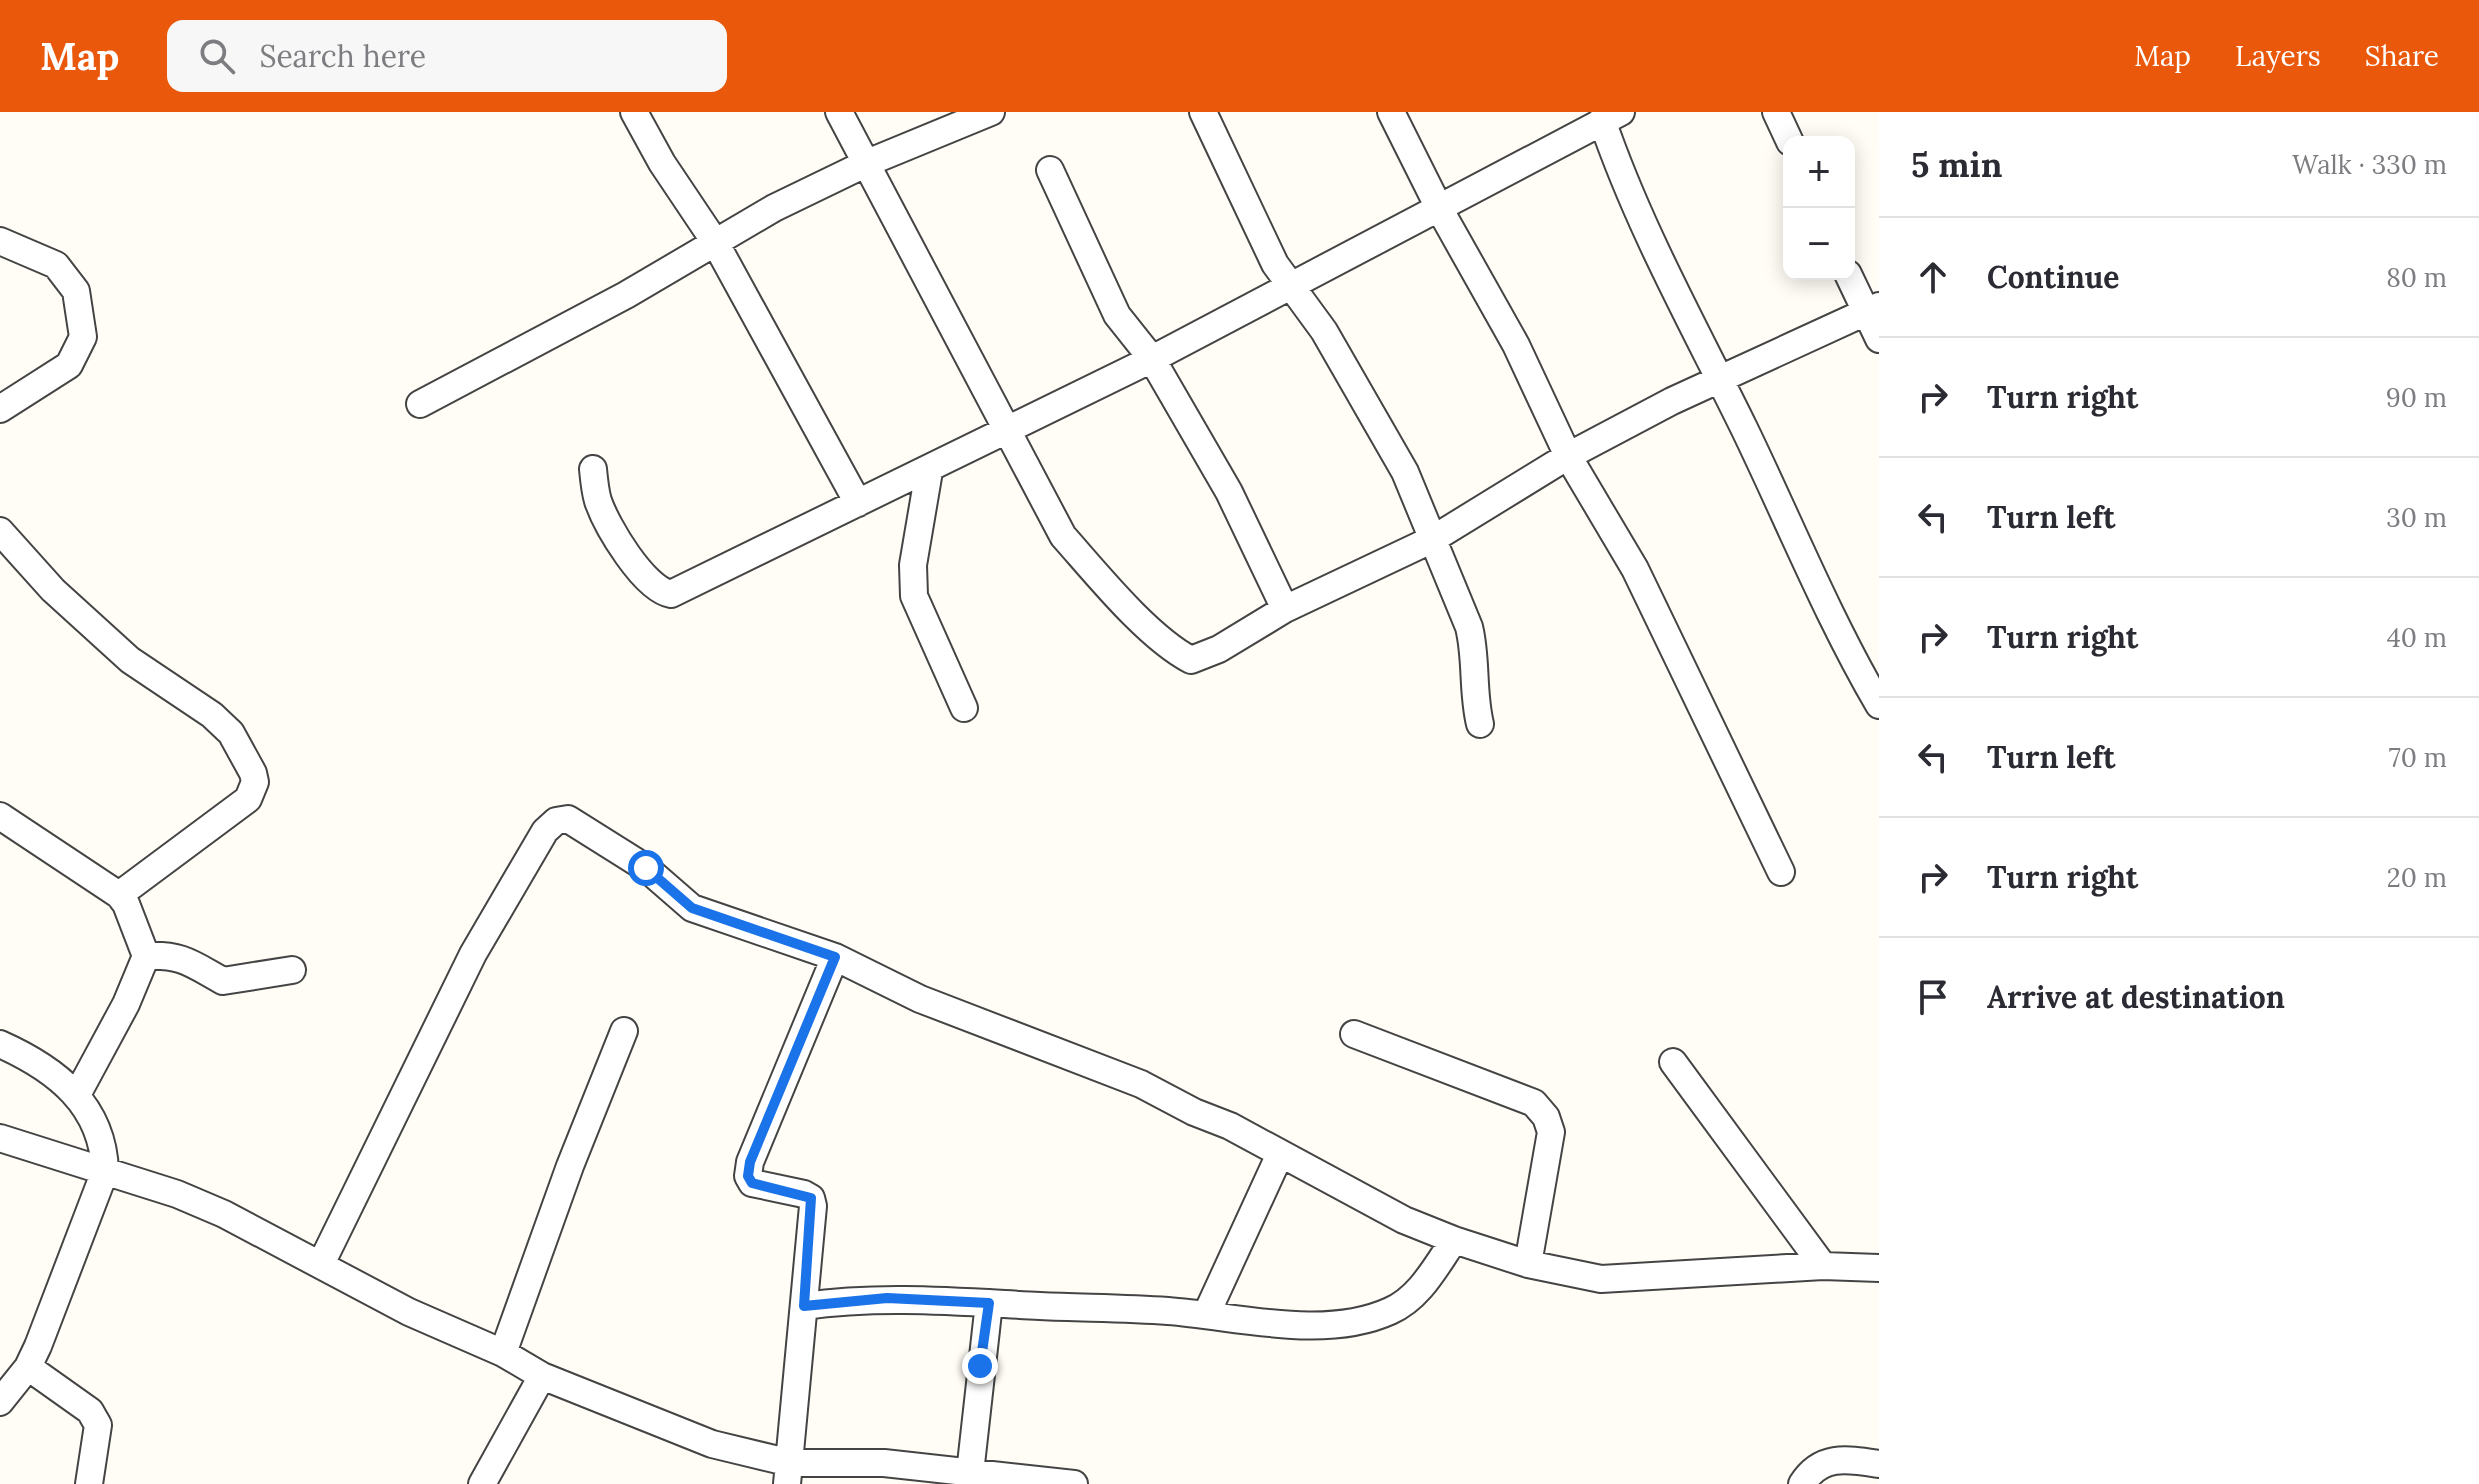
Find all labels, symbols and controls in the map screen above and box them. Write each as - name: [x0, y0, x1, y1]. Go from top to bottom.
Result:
- search box: [167, 20, 727, 92]
- text: Map: [40, 32, 119, 80]
- icon: search: [195, 34, 239, 78]
- text: Search here: [259, 37, 426, 75]
- text: Map: [2134, 38, 2191, 74]
- text: Layers: [2235, 38, 2321, 74]
- text: Share: [2365, 38, 2439, 74]
- map controls: [1783, 136, 1855, 280]
- button: +: [1783, 136, 1855, 208]
- text: 5 min: [1911, 143, 2002, 186]
- text: Walk · 330 m: [2292, 148, 2447, 181]
- button: −: [1783, 208, 1855, 280]
- icon: ahead: [1911, 255, 1955, 299]
- text: Continue: [1987, 258, 2119, 296]
- text: 80 m: [2386, 261, 2447, 294]
- icon: right: [1911, 375, 1955, 419]
- text: Turn right: [1987, 378, 2138, 416]
- text: 90 m: [2386, 381, 2447, 414]
- icon: left: [1911, 495, 1955, 539]
- text: Turn left: [1987, 498, 2115, 536]
- text: 30 m: [2386, 501, 2447, 534]
- icon: right: [1911, 615, 1955, 659]
- text: Turn right: [1987, 618, 2138, 656]
- text: 40 m: [2387, 621, 2447, 654]
- icon: left: [1911, 735, 1955, 779]
- text: Turn left: [1987, 738, 2115, 776]
- text: 70 m: [2389, 741, 2447, 774]
- route start: [628, 850, 664, 886]
- icon: right: [1911, 855, 1955, 899]
- text: Turn right: [1987, 858, 2138, 896]
- text: 20 m: [2387, 861, 2447, 894]
- icon: arrive: [1911, 975, 1955, 1019]
- text: Arrive at destination: [1987, 978, 2285, 1016]
- route end: [962, 1348, 998, 1384]

